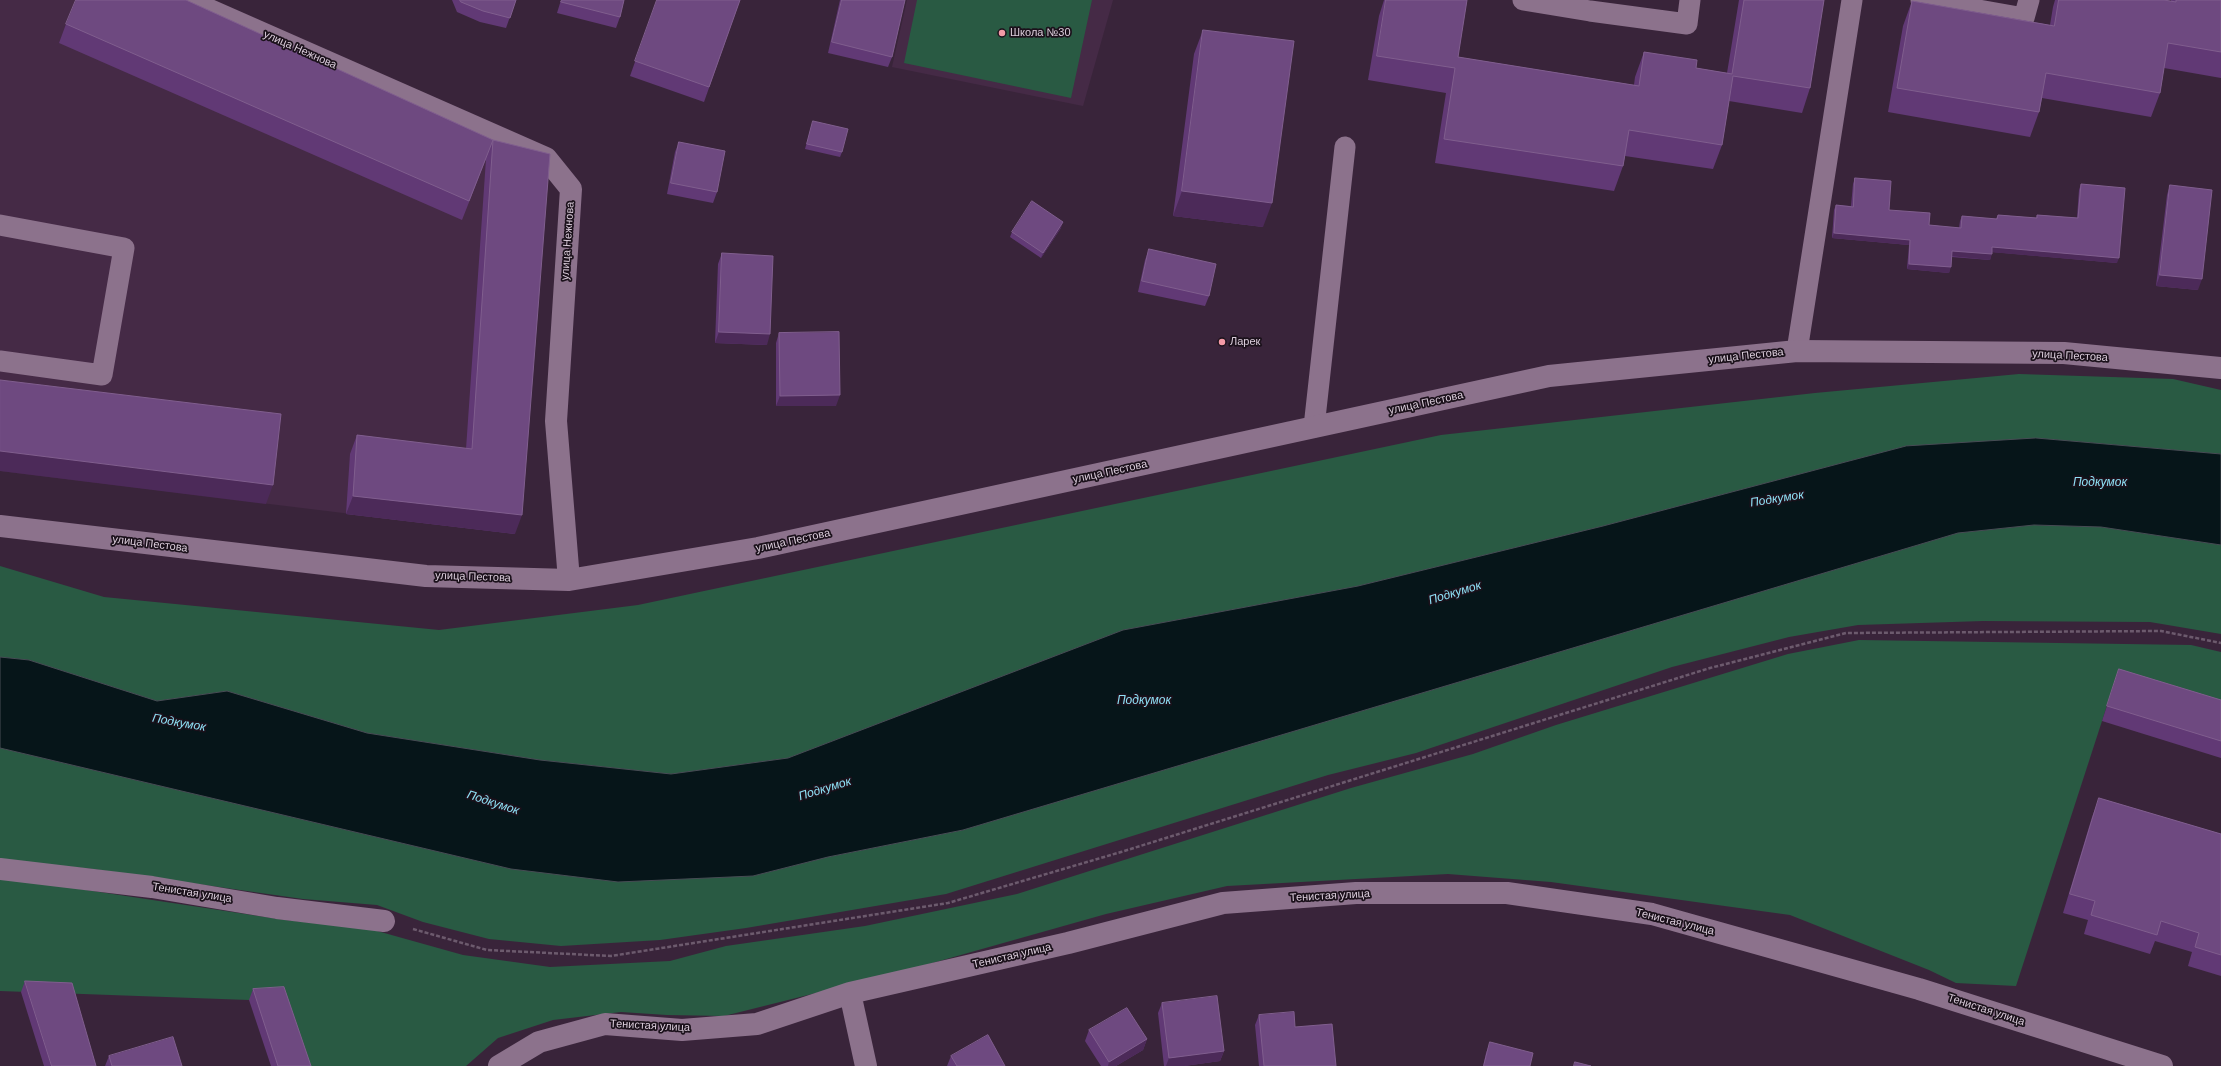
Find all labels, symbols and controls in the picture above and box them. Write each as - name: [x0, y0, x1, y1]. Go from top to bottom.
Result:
- place label: Школа №30: [1010, 26, 1071, 40]
- street label: улица Нежнова: [261, 28, 339, 72]
- marker: Школа №30: [997, 28, 1007, 38]
- street label: улица Нежнова: [559, 201, 577, 281]
- place label: Ларек: [1230, 335, 1260, 349]
- marker: Ларек: [1217, 337, 1227, 347]
- street label: улица Пестова: [1708, 345, 1784, 367]
- street label: улица Пестова: [2032, 347, 2108, 365]
- street label: улица Пестова: [1388, 389, 1464, 417]
- street label: улица Пестова: [1072, 458, 1148, 486]
- water label: Подкумок: [2073, 476, 2127, 490]
- water label: Подкумок: [1749, 488, 1805, 510]
- street label: улица Пестова: [755, 527, 831, 555]
- street label: улица Пестова: [112, 533, 188, 555]
- street label: улица Пестова: [435, 569, 511, 585]
- water label: Подкумок: [1427, 578, 1483, 608]
- water label: Подкумок: [1117, 694, 1171, 708]
- water label: Подкумок: [151, 711, 207, 735]
- water label: Подкумок: [797, 774, 853, 804]
- water label: Подкумок: [465, 788, 521, 818]
- street label: Тенистая улица: [151, 880, 233, 906]
- street label: Тенистая улица: [1290, 887, 1370, 905]
- street label: Тенистая улица: [1634, 906, 1716, 938]
- street label: Тенистая улица: [971, 941, 1053, 971]
- street label: Тенистая улица: [1946, 991, 2026, 1029]
- street label: Тенистая улица: [610, 1017, 690, 1035]

